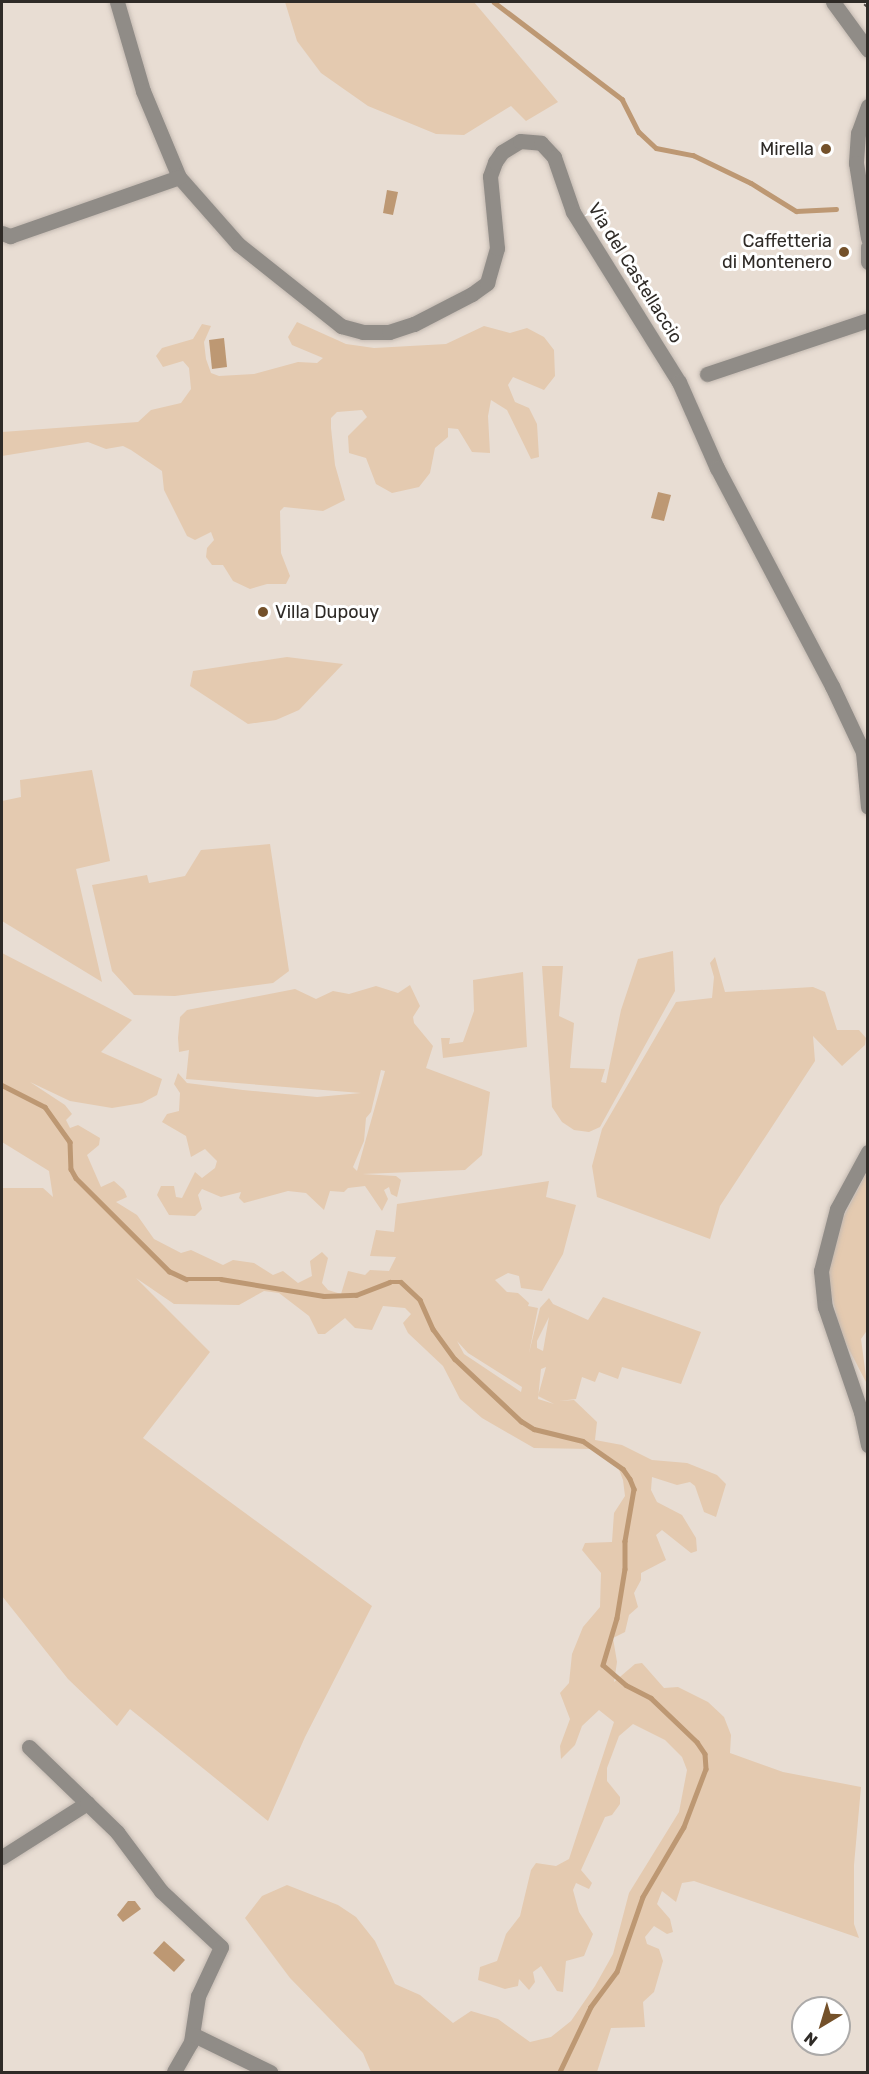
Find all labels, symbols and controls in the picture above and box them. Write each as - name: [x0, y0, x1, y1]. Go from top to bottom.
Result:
- place label: Mirella: [760, 138, 814, 160]
- marker: Mirella: [819, 142, 833, 156]
- street label: Via del Castellaccio: [583, 199, 687, 347]
- place label: Caffetteria di Montenero: [722, 231, 832, 274]
- marker: Caffetteria di Montenero: [837, 245, 851, 259]
- place label: Villa Dupouy: [275, 601, 379, 623]
- marker: Villa Dupouy: [256, 605, 270, 619]
- north arrow: [791, 1996, 851, 2056]
- text: N: [800, 2028, 821, 2050]

